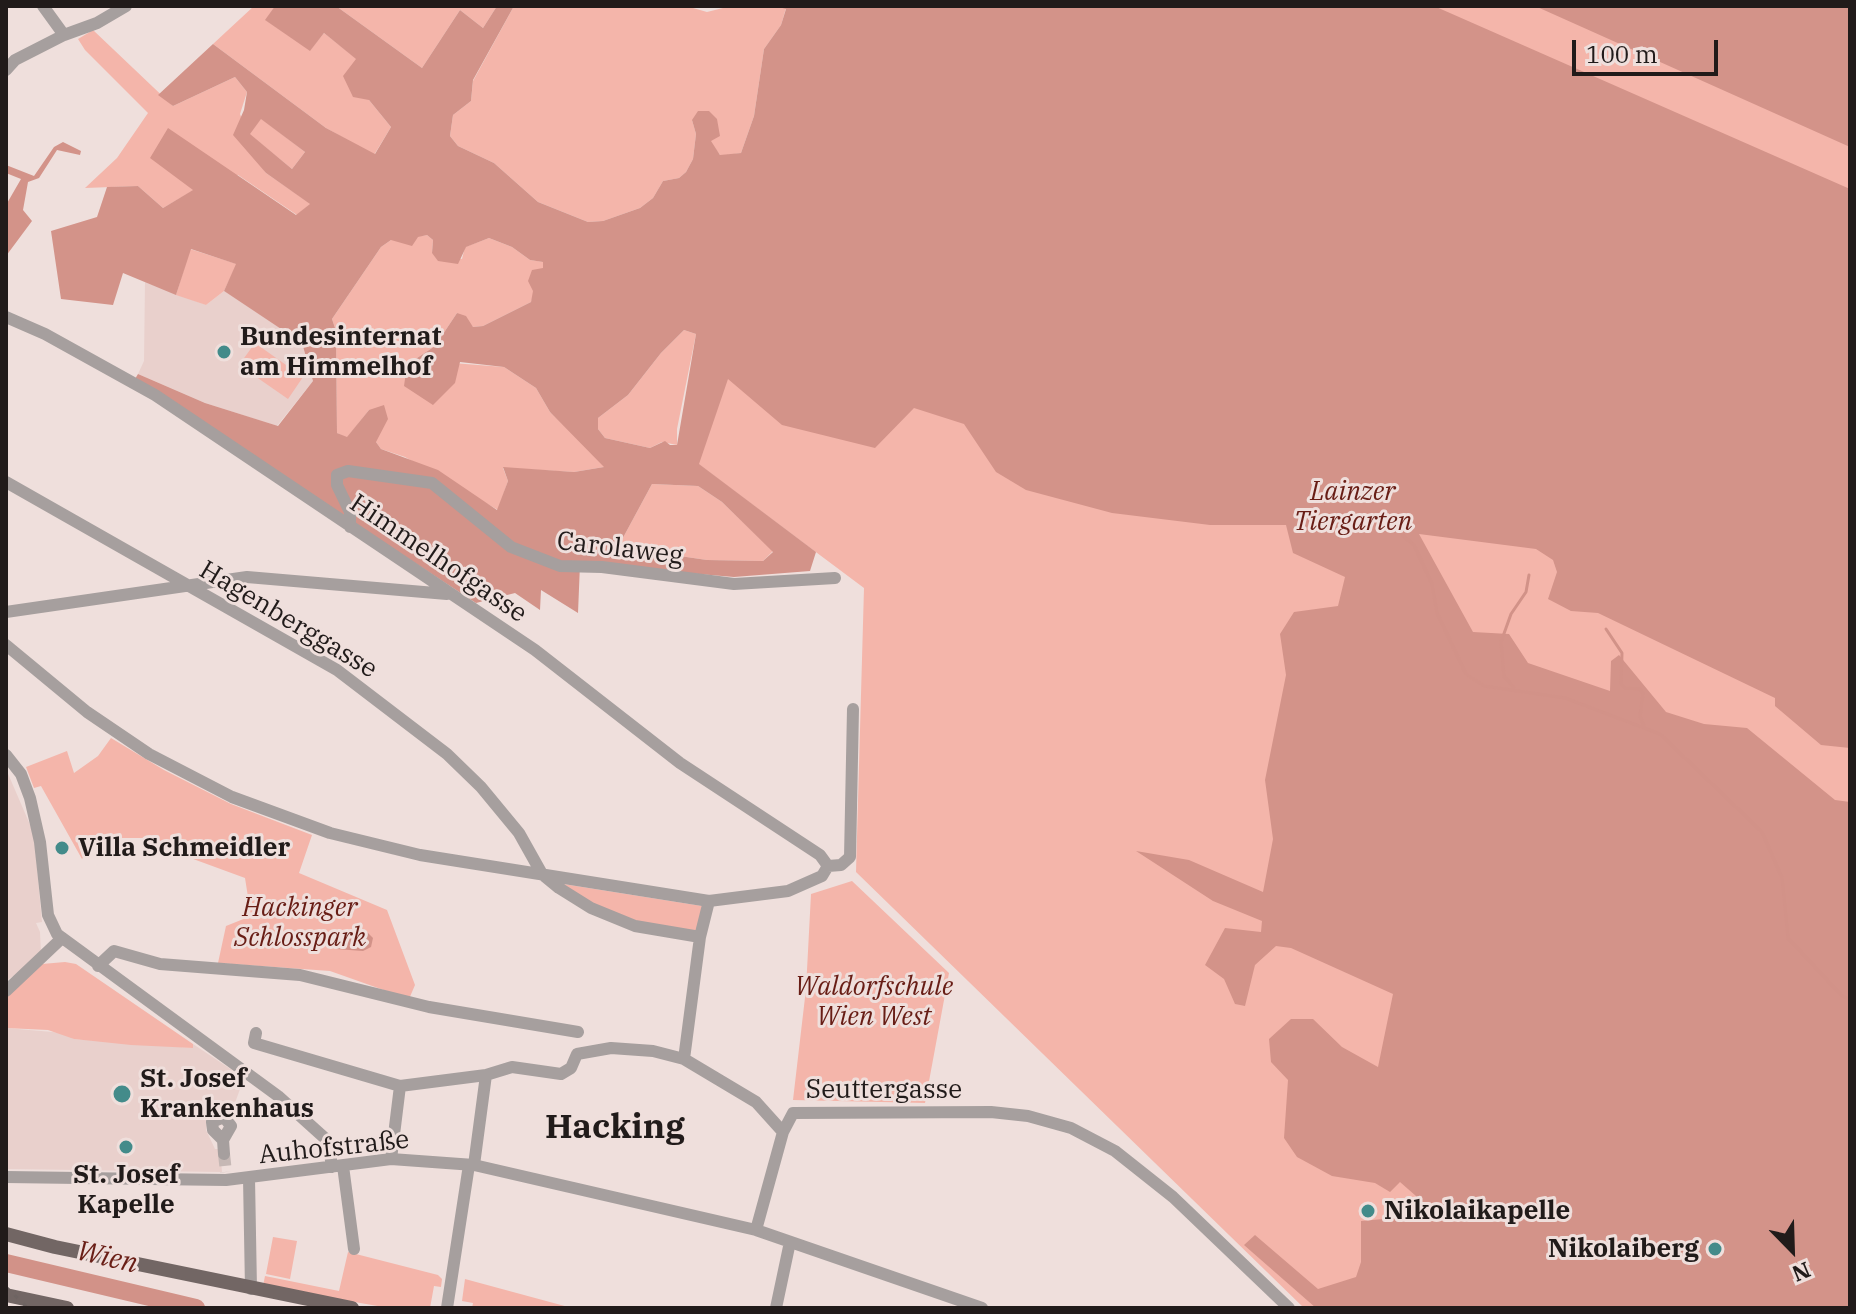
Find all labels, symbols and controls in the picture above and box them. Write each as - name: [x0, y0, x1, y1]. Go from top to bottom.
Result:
- scale bar: [1576, 24, 1722, 74]
- text: 100 m: [1586, 38, 1658, 70]
- place label: Bundesinternat am Himmelhof: [240, 321, 441, 382]
- marker: Bundesinternat am Himmelhof: [215, 343, 233, 361]
- park label: Lainzer Tiergarten: [1294, 476, 1412, 538]
- street label: Himmelhofgasse: [343, 488, 533, 630]
- street label: Carolaweg: [555, 526, 685, 572]
- street label: Hagenberggasse: [193, 555, 383, 685]
- place label: Villa Schmeidler: [78, 832, 290, 864]
- marker: Villa Schmeidler: [53, 839, 71, 857]
- park label: Hackinger Schlosspark: [234, 892, 366, 954]
- park label: Waldorfschule Wien West: [795, 971, 953, 1032]
- place label: St. Josef Krankenhaus: [140, 1063, 314, 1124]
- street label: Seuttergasse: [806, 1074, 962, 1106]
- marker: St. Josef Krankenhaus: [111, 1083, 133, 1105]
- district label: Hacking: [545, 1108, 685, 1148]
- street label: Auhofstraße: [257, 1125, 411, 1171]
- marker: St. Josef Kapelle: [117, 1138, 135, 1156]
- place label: St. Josef Kapelle: [73, 1159, 179, 1220]
- place label: Nikolaikapelle: [1384, 1195, 1570, 1227]
- marker: Nikolaikapelle: [1359, 1202, 1377, 1220]
- north arrow: [1752, 1210, 1832, 1290]
- place label: Nikolaiberg: [1548, 1233, 1699, 1265]
- water label: Wien: [73, 1235, 141, 1281]
- marker: Nikolaiberg: [1706, 1240, 1724, 1258]
- text: N: [1788, 1256, 1815, 1289]

